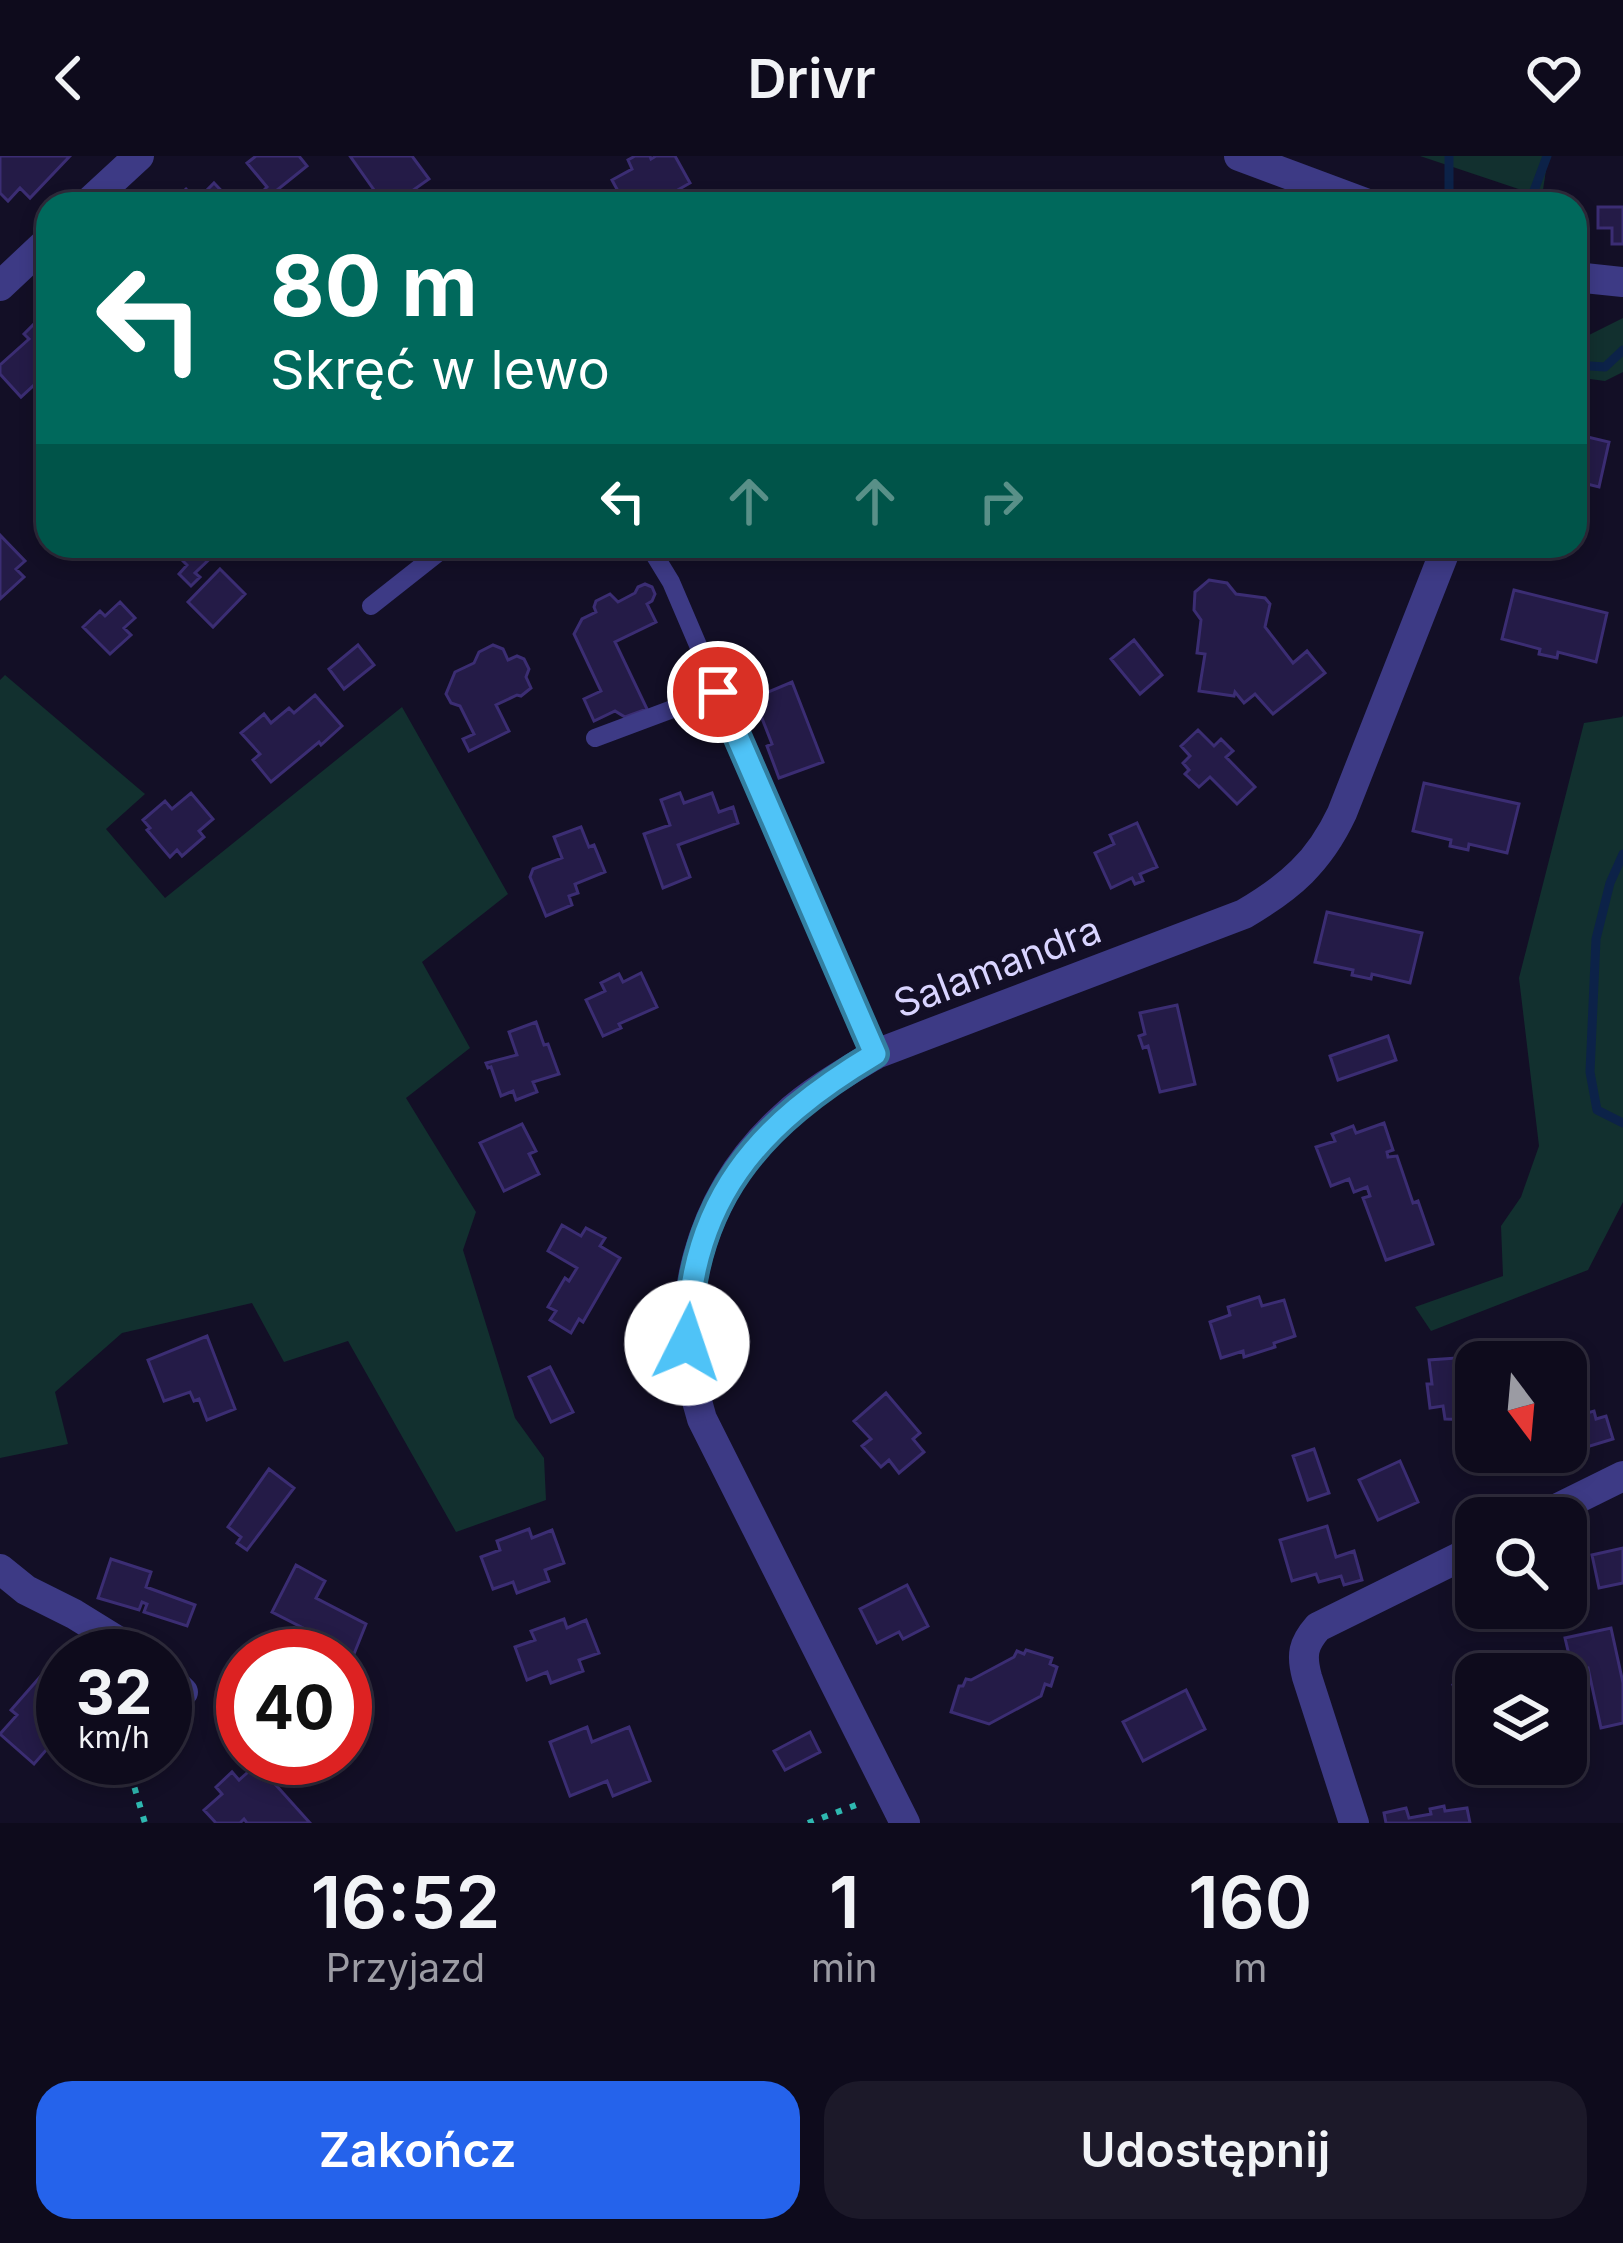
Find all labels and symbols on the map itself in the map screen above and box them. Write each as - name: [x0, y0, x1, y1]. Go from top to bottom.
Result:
- pin: [667, 641, 769, 743]
- street label: Salamandra: [887, 905, 1107, 1027]
- position arrow: [624, 1280, 750, 1406]
- north arrow: [1455, 1341, 1587, 1473]
- speed limit sign: 40: [216, 1629, 372, 1785]

